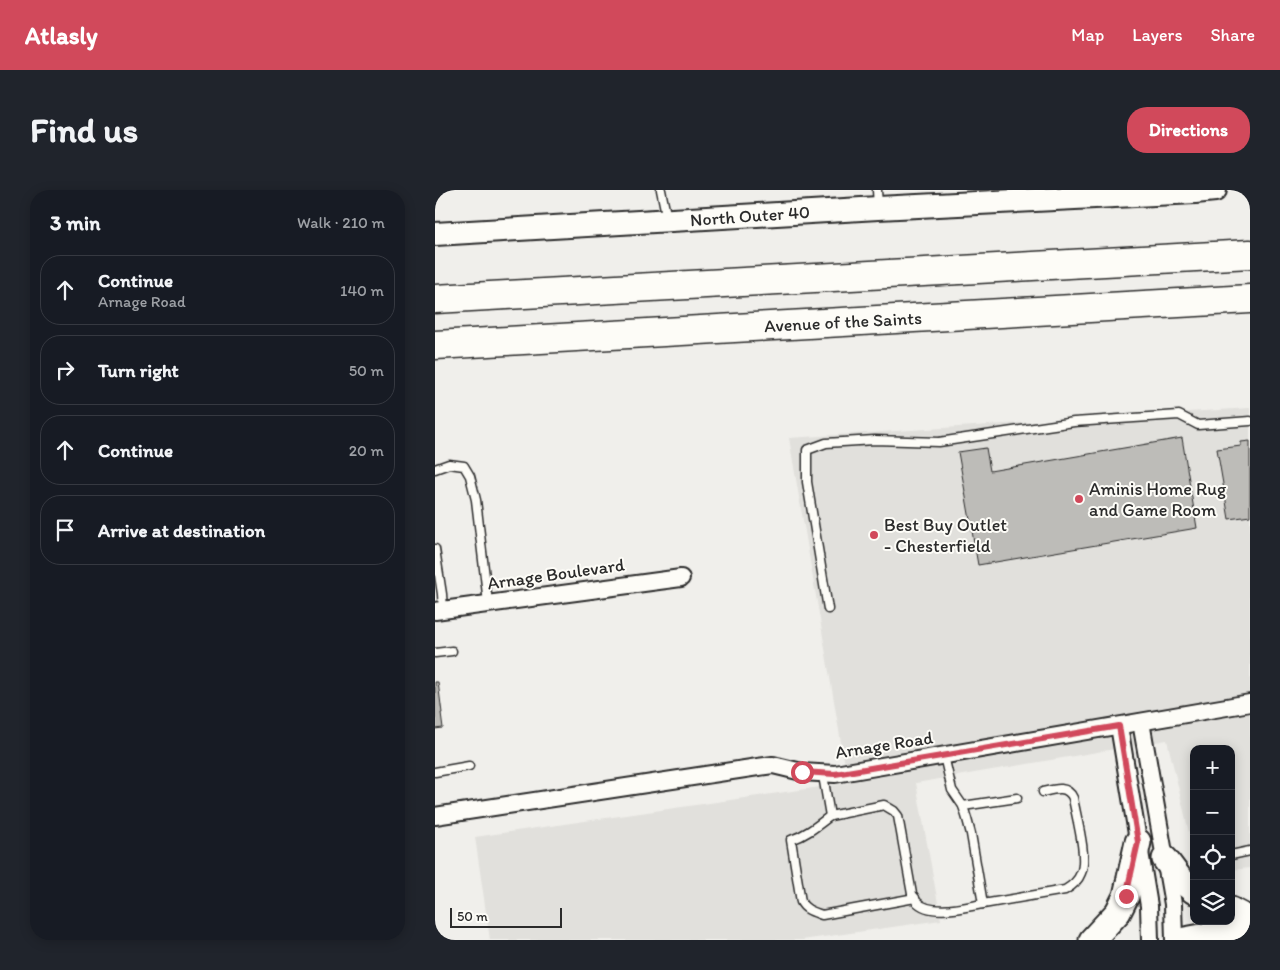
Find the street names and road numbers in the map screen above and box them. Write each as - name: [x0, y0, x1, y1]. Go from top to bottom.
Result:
- street label: North Outer 40: [689, 201, 811, 231]
- street label: Avenue of the Saints: [764, 307, 922, 337]
- street label: Arnage Boulevard: [486, 553, 626, 595]
- street label: Arnage Road: [833, 726, 935, 764]

